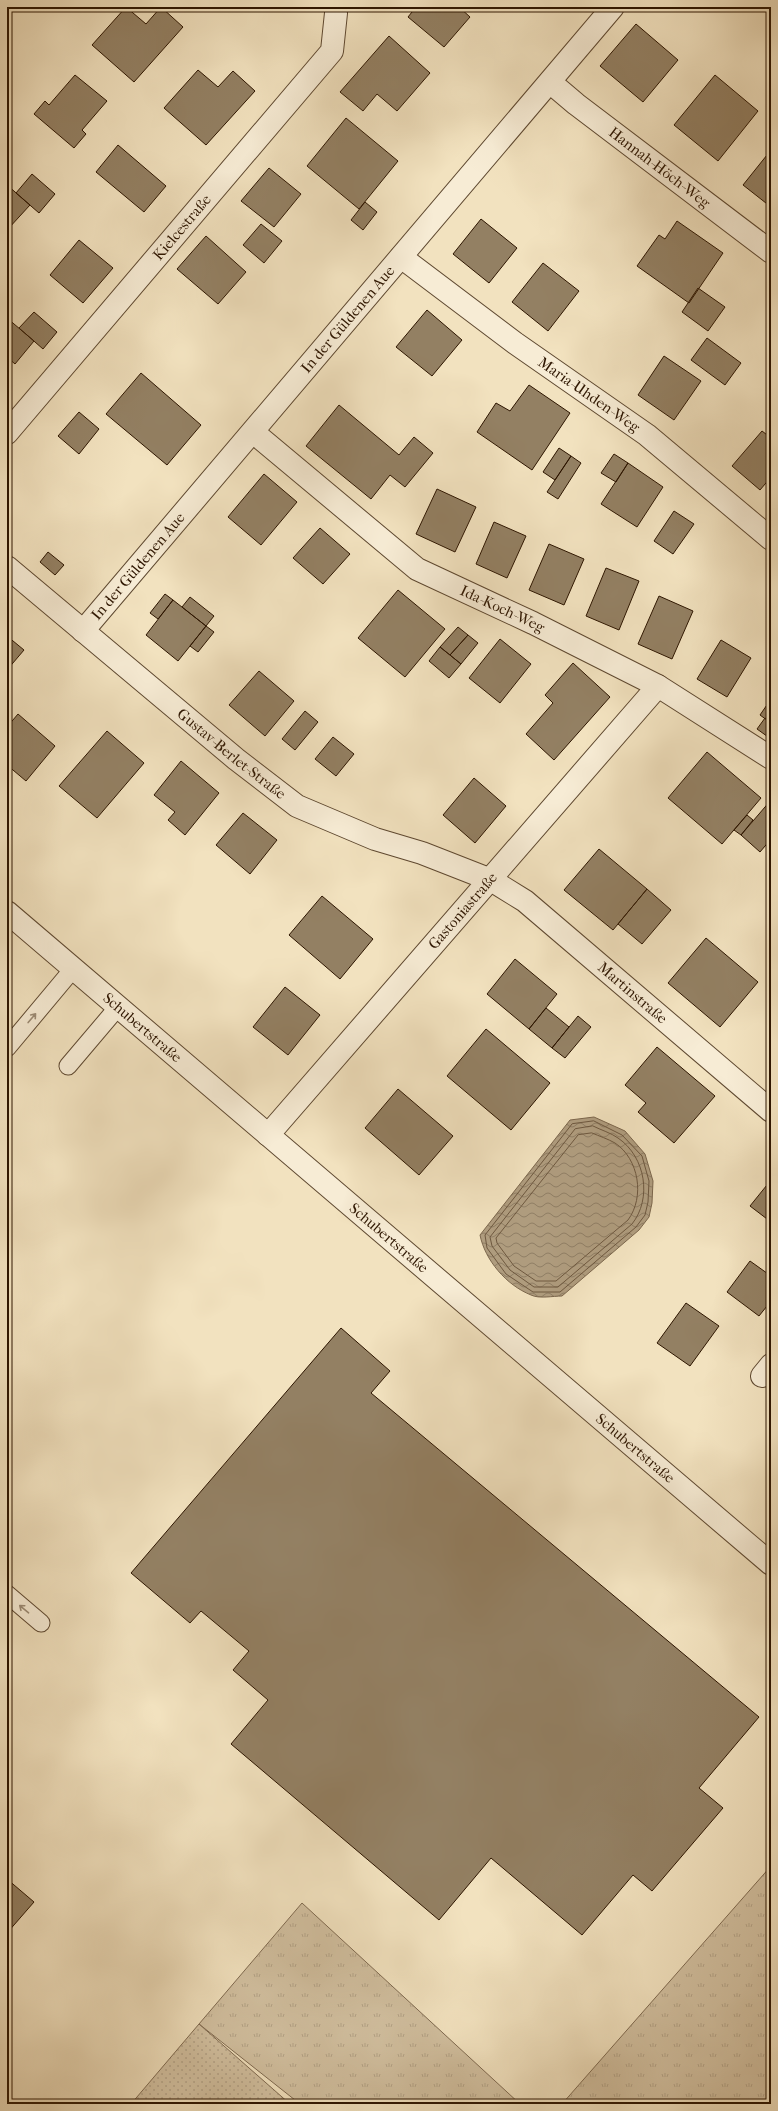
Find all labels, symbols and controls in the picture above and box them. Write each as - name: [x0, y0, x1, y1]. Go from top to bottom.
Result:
- street label: Hannah-Höch-Weg: [605, 123, 715, 212]
- street label: Kielcestraße: [149, 190, 215, 264]
- street label: In der Güldenen Aue: [297, 261, 399, 377]
- street label: Maria-Uhden-Weg: [535, 353, 644, 437]
- street label: In der Güldenen Aue: [87, 508, 189, 624]
- street label: Ida-Koch-Weg: [457, 581, 549, 637]
- street label: Gustav-Berlet-Straße: [173, 705, 290, 803]
- street label: Gastoniastraße: [425, 868, 501, 953]
- street label: Martinstraße: [594, 958, 671, 1028]
- street label: Schubertstraße: [99, 989, 186, 1067]
- one-way arrow: [28, 1013, 37, 1023]
- street label: Schubertstraße: [346, 1199, 432, 1277]
- street label: Schubertstraße: [592, 1410, 679, 1487]
- one-way arrow: [19, 1604, 29, 1613]

